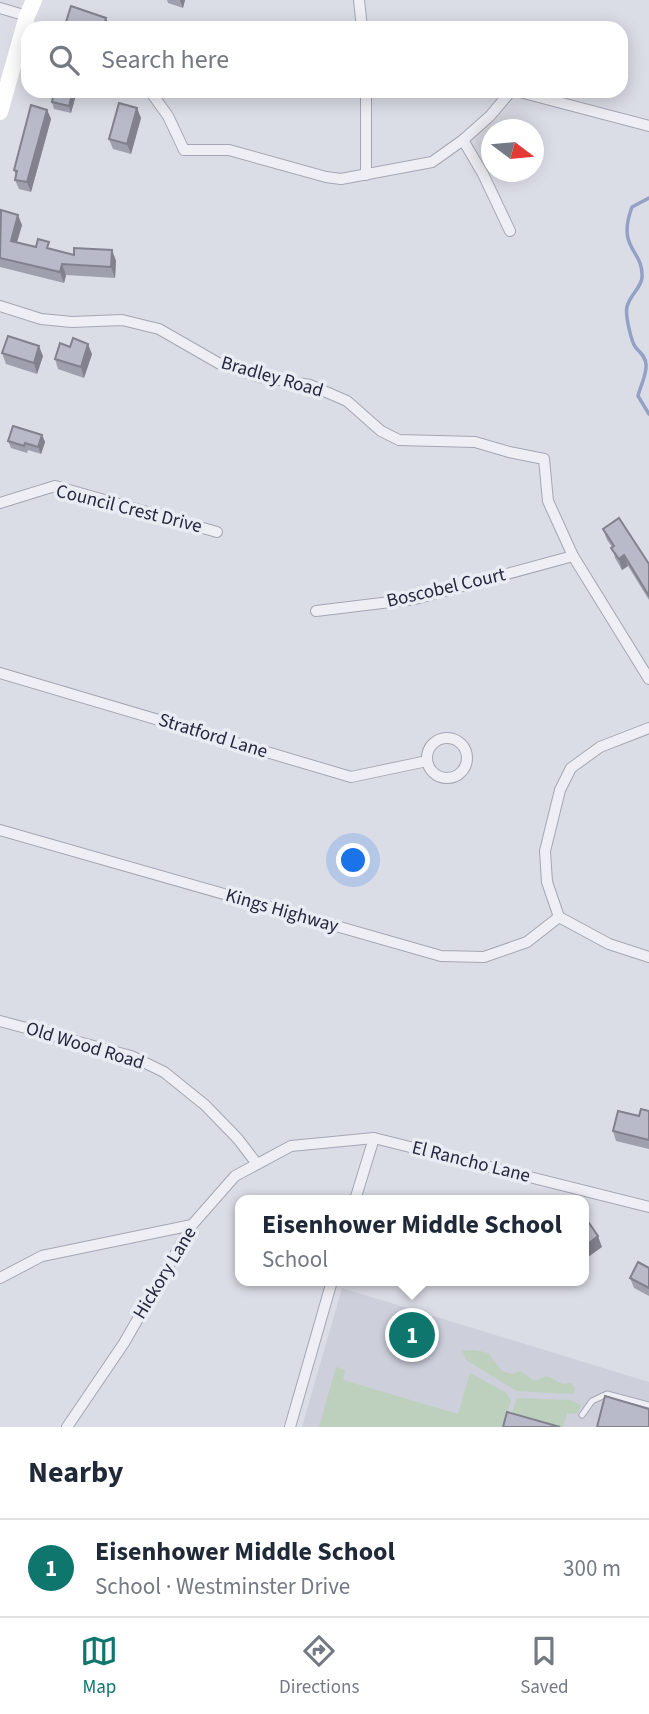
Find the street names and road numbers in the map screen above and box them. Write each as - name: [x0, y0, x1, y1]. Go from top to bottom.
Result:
- street label: Bradley Road: [218, 350, 326, 404]
- street label: Council Crest Drive: [53, 478, 205, 540]
- street label: Boscobel Court: [384, 561, 509, 615]
- street label: Stratford Lane: [155, 707, 271, 765]
- street label: Kings Highway: [222, 882, 342, 940]
- street label: Old Wood Road: [22, 1015, 148, 1077]
- street label: El Rancho Lane: [409, 1134, 533, 1190]
- street label: Hickory Lane: [127, 1222, 203, 1324]

